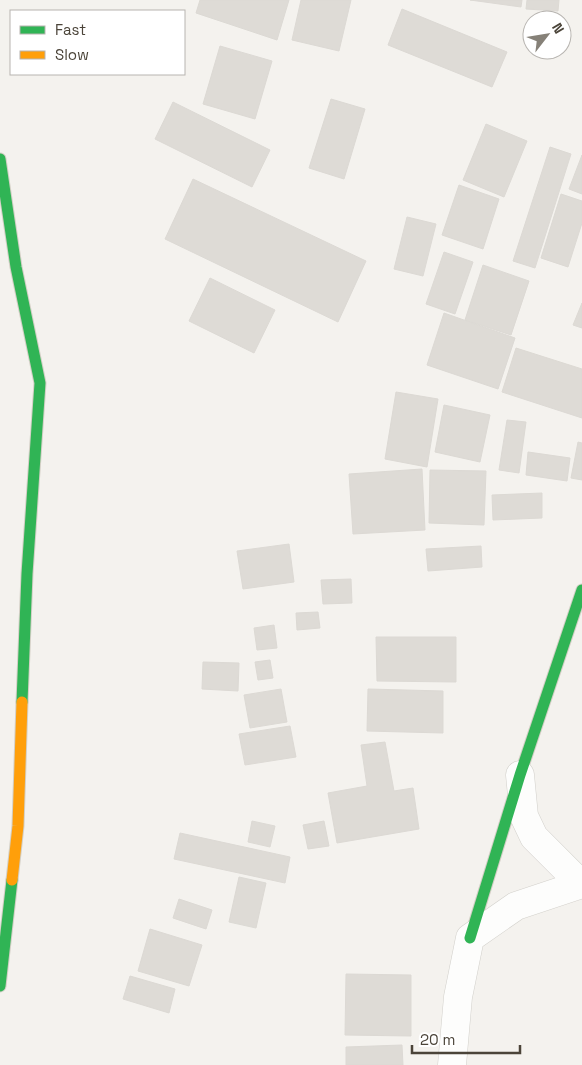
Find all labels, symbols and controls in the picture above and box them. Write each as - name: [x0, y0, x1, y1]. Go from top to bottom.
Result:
- legend: [10, 10, 185, 75]
- north arrow: [522, 10, 572, 60]
- text: Fast: [55, 20, 86, 39]
- text: N: [548, 20, 568, 37]
- text: Slow: [55, 45, 89, 64]
- scale bar: [412, 1022, 520, 1054]
- text: 20 m: [420, 1030, 455, 1049]

